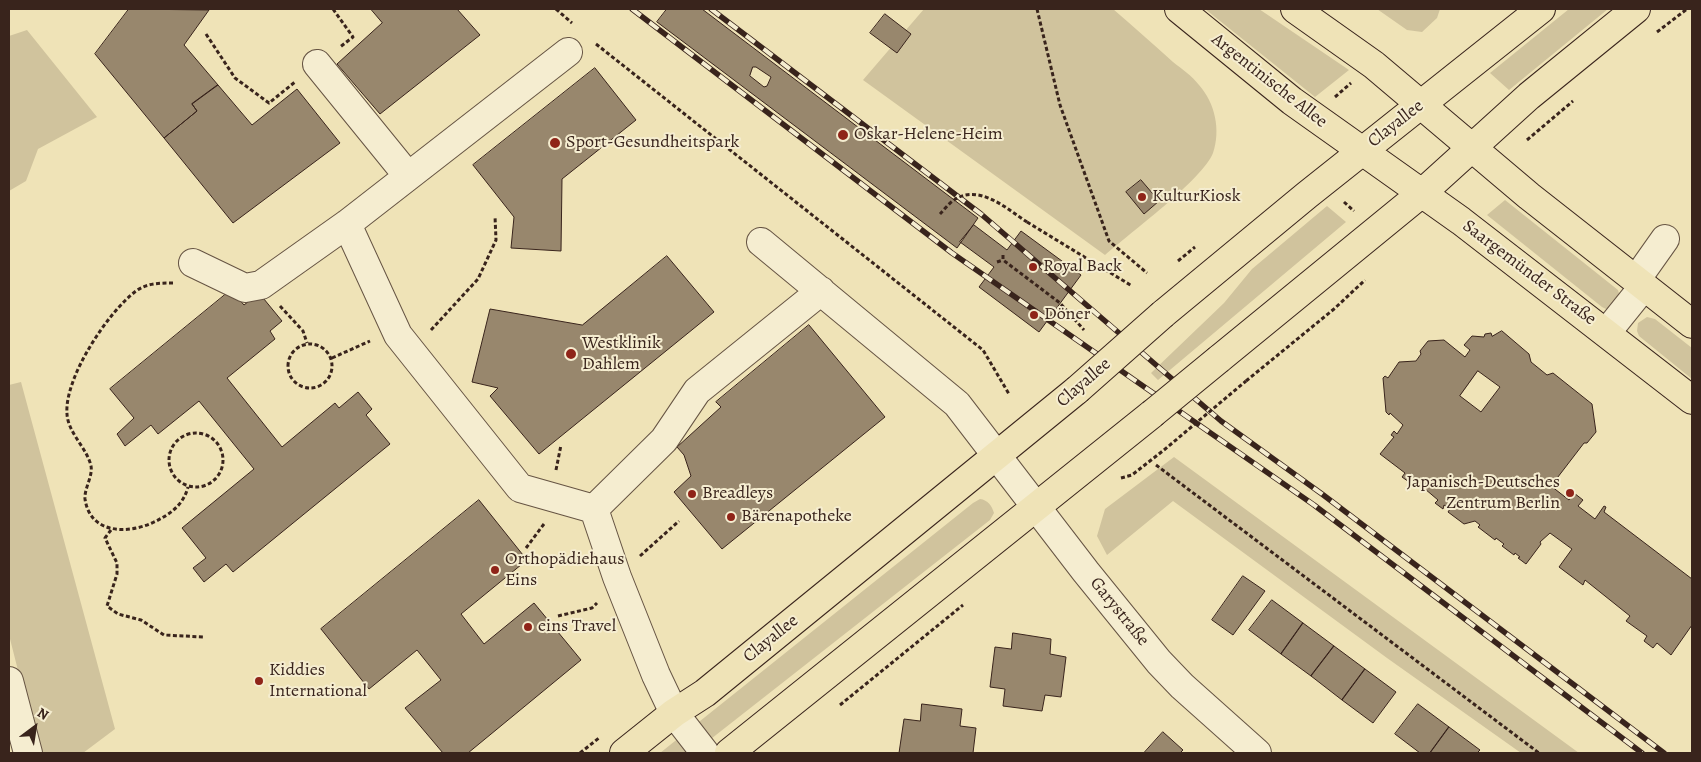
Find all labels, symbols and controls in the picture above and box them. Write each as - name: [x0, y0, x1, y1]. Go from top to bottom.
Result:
- street label: Argentinische Allee: [1207, 29, 1331, 133]
- street label: Clayallee: [1364, 96, 1428, 152]
- place label: Oskar-Helene-Heim: [854, 124, 1003, 146]
- marker: Oskar-Helene-Heim: [836, 128, 850, 142]
- place label: Sport-Gesundheitspark: [566, 132, 740, 154]
- marker: Sport-Gesundheitspark: [548, 136, 562, 150]
- place label: KulturKiosk: [1152, 186, 1241, 208]
- marker: KulturKiosk: [1136, 191, 1148, 203]
- street label: Saargemünder Straße: [1458, 216, 1600, 330]
- place label: Royal Back: [1043, 256, 1122, 278]
- marker: Royal Back: [1027, 261, 1039, 273]
- place label: Döner: [1044, 304, 1090, 326]
- marker: Döner: [1028, 309, 1040, 321]
- place label: Westklinik Dahlem: [582, 333, 661, 376]
- marker: Westklinik Dahlem: [564, 347, 578, 361]
- street label: Clayallee: [1052, 354, 1116, 412]
- place label: Japanisch-Deutsches Zentrum Berlin: [1406, 472, 1560, 514]
- place label: Breadleys: [702, 483, 773, 505]
- marker: Japanisch-Deutsches Zentrum Berlin: [1564, 487, 1576, 499]
- marker: Breadleys: [686, 488, 698, 500]
- place label: Bärenapotheke: [741, 506, 852, 528]
- marker: Bärenapotheke: [725, 511, 737, 523]
- place label: Orthopädiehaus Eins: [505, 549, 625, 592]
- marker: Orthopädiehaus Eins: [489, 564, 501, 576]
- street label: Garystraße: [1085, 573, 1153, 651]
- street label: Clayallee: [739, 610, 803, 668]
- place label: eins Travel: [538, 616, 616, 638]
- marker: eins Travel: [522, 621, 534, 633]
- place label: Kiddies International: [269, 660, 367, 702]
- marker: Kiddies International: [253, 675, 265, 687]
- north arrow: [10, 702, 60, 752]
- text: N: [34, 703, 52, 724]

